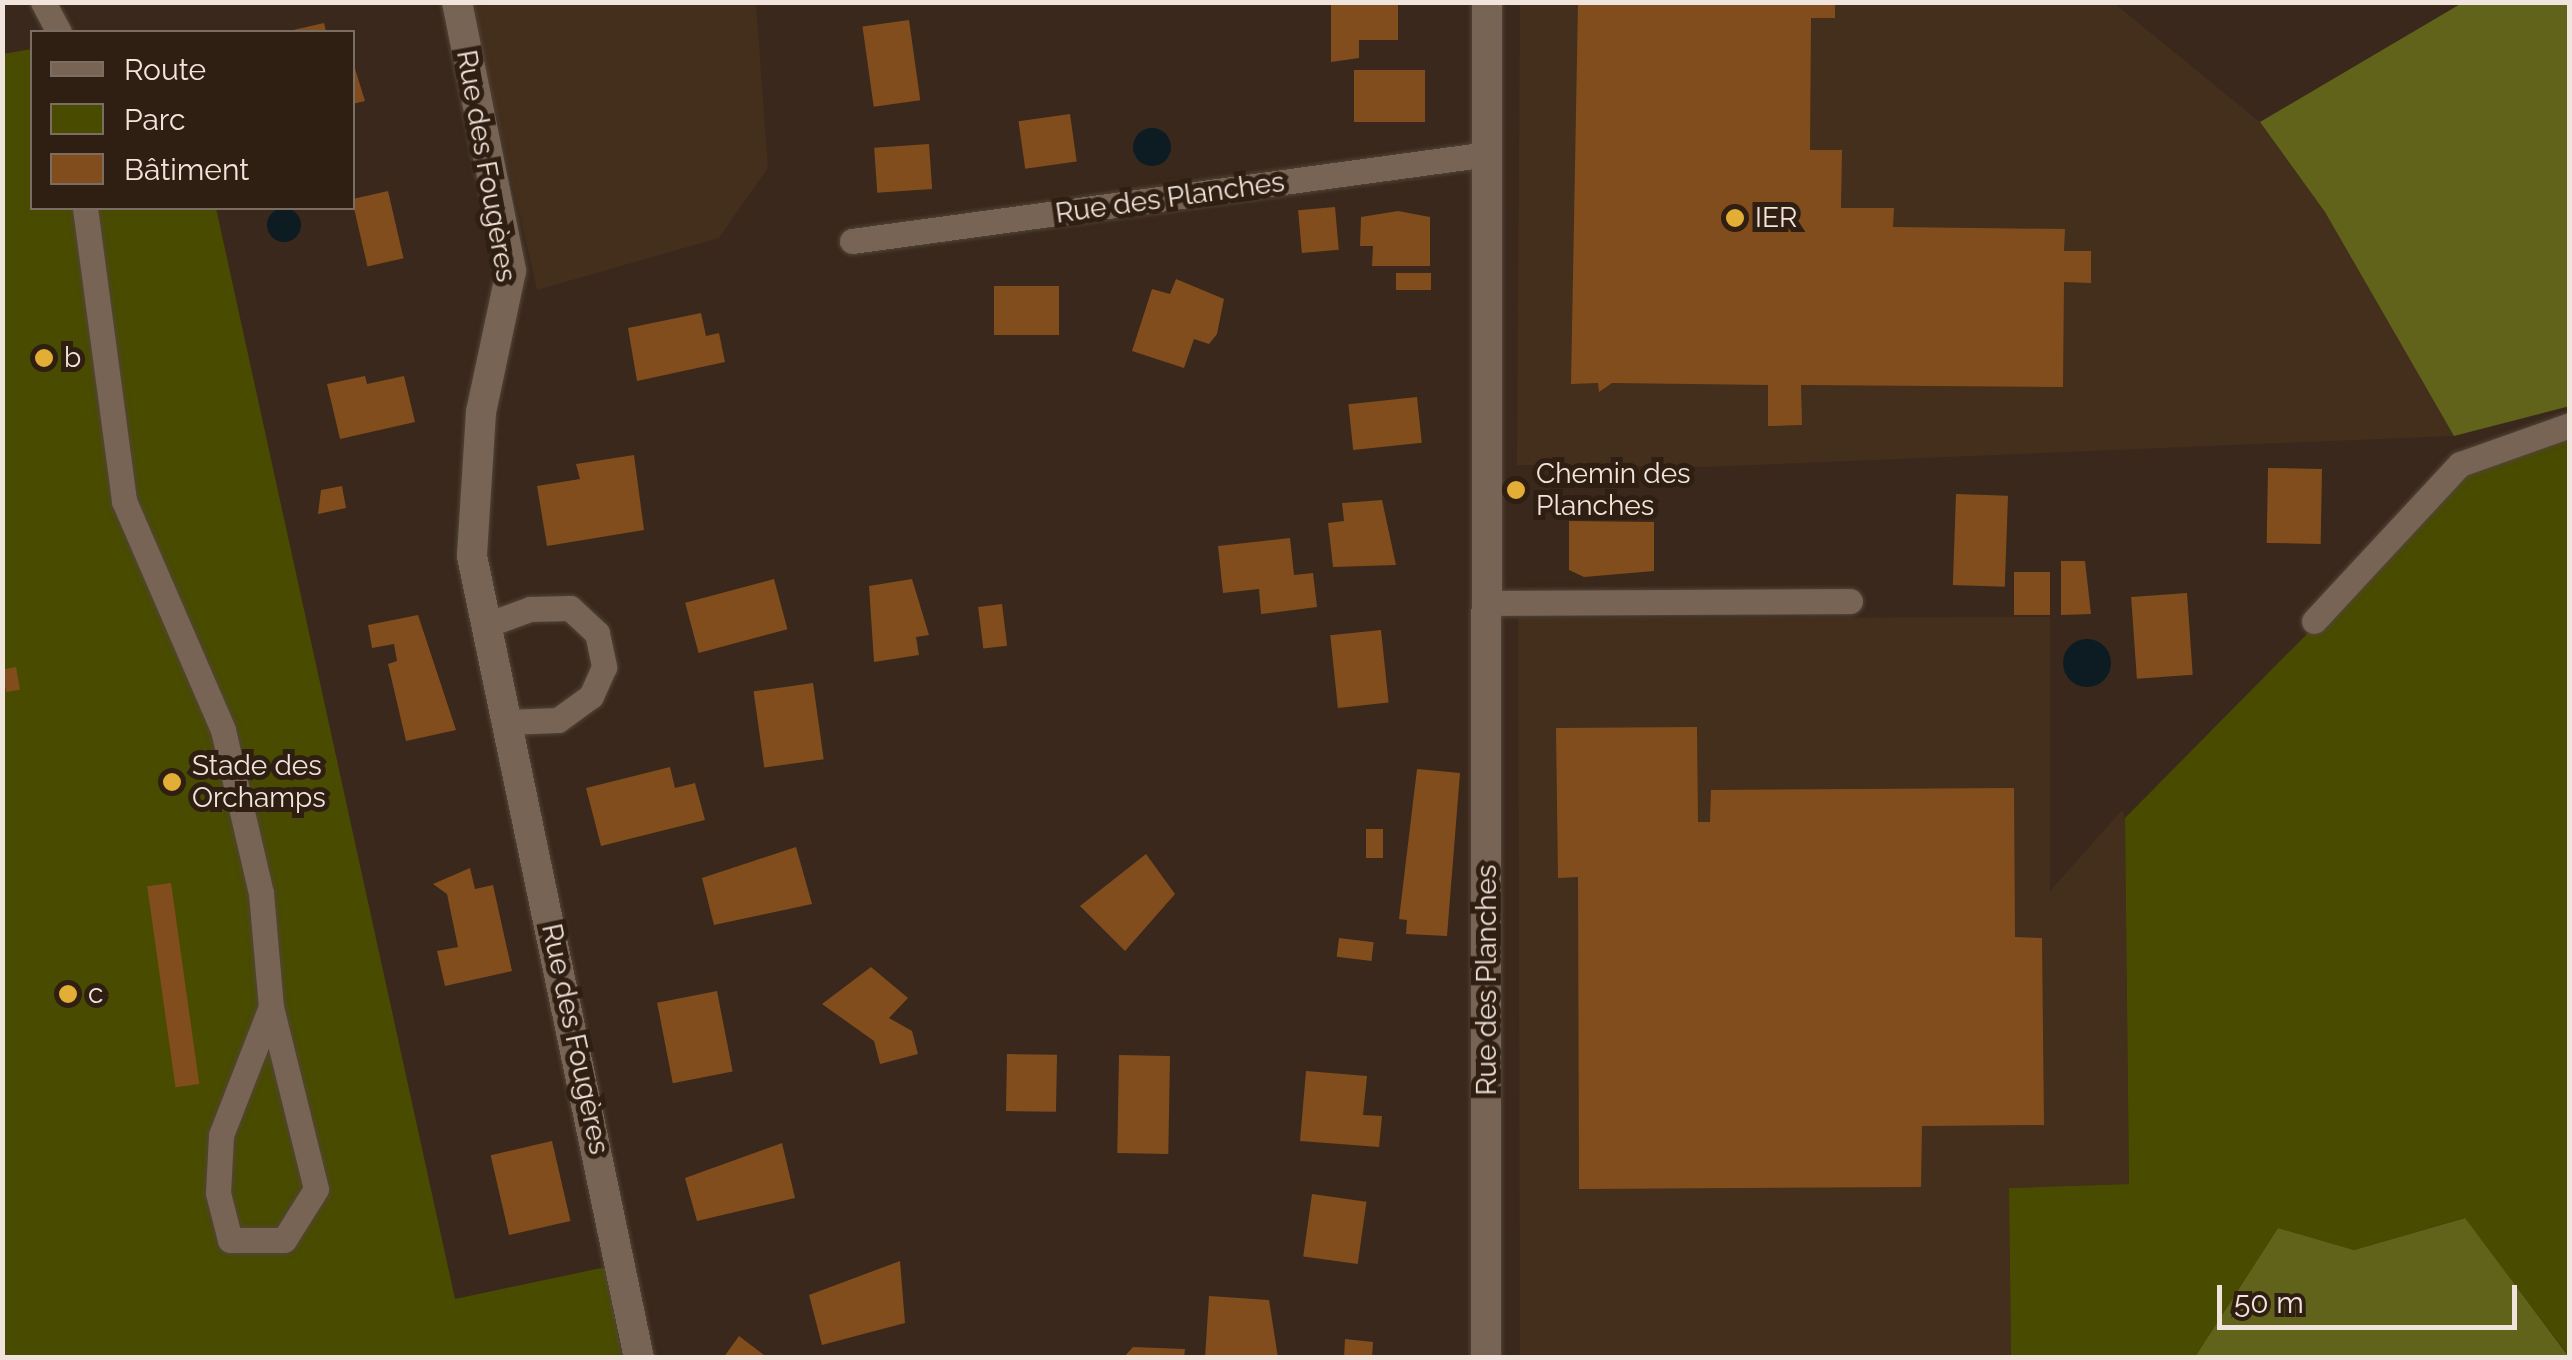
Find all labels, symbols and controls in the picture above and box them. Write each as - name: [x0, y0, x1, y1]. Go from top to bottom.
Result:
- legend: [30, 30, 355, 210]
- street label: Rue des Fougères: [449, 47, 523, 285]
- text: Route: [124, 52, 206, 87]
- text: Parc: [124, 102, 185, 137]
- text: Bâtiment: [124, 152, 249, 187]
- street label: Rue des Planches: [1053, 165, 1287, 231]
- place label: IER: [1755, 201, 1797, 235]
- marker: IER: [1724, 207, 1746, 229]
- place label: b: [64, 341, 81, 375]
- marker: b: [33, 347, 55, 369]
- place label: Chemin des Planches: [1536, 457, 1691, 523]
- marker: Chemin des Planches: [1505, 479, 1527, 501]
- place label: Stade des Orchamps: [192, 749, 326, 815]
- marker: Stade des Orchamps: [161, 771, 183, 793]
- street label: Rue des Planches: [1470, 864, 1504, 1096]
- street label: Rue des Fougères: [534, 921, 616, 1157]
- place label: c: [88, 977, 103, 1011]
- marker: c: [57, 983, 79, 1005]
- scale bar: [2222, 1265, 2522, 1327]
- text: 50 m: [2234, 1285, 2304, 1320]

